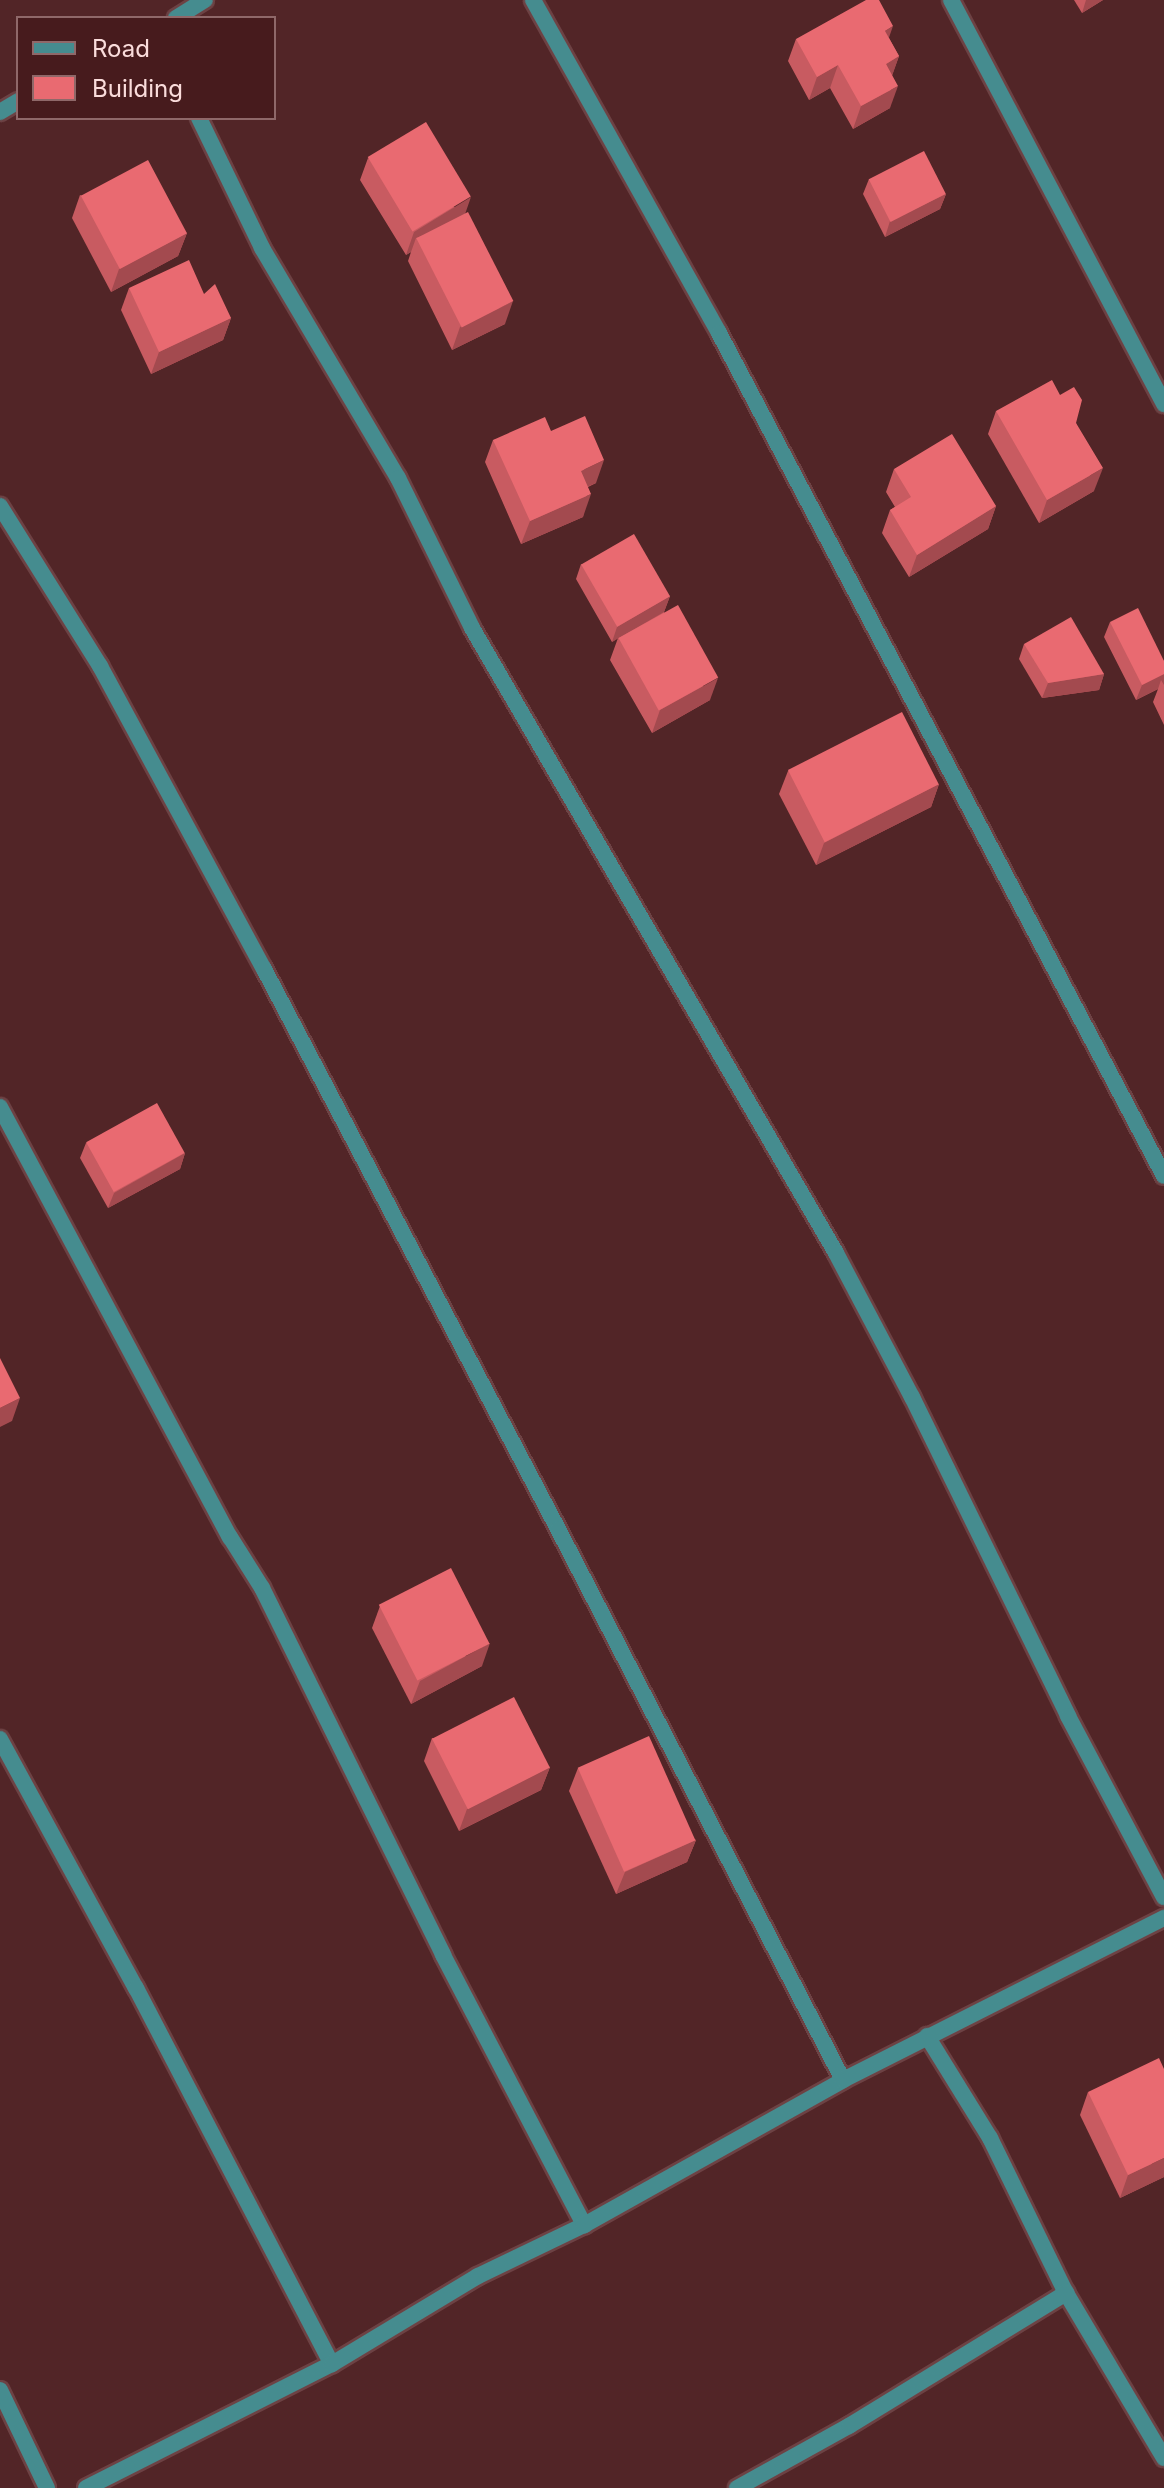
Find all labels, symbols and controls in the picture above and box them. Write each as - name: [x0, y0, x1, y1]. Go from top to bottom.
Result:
- legend: [16, 16, 276, 120]
- text: Road: [92, 34, 150, 63]
- text: Building: [92, 74, 183, 103]

